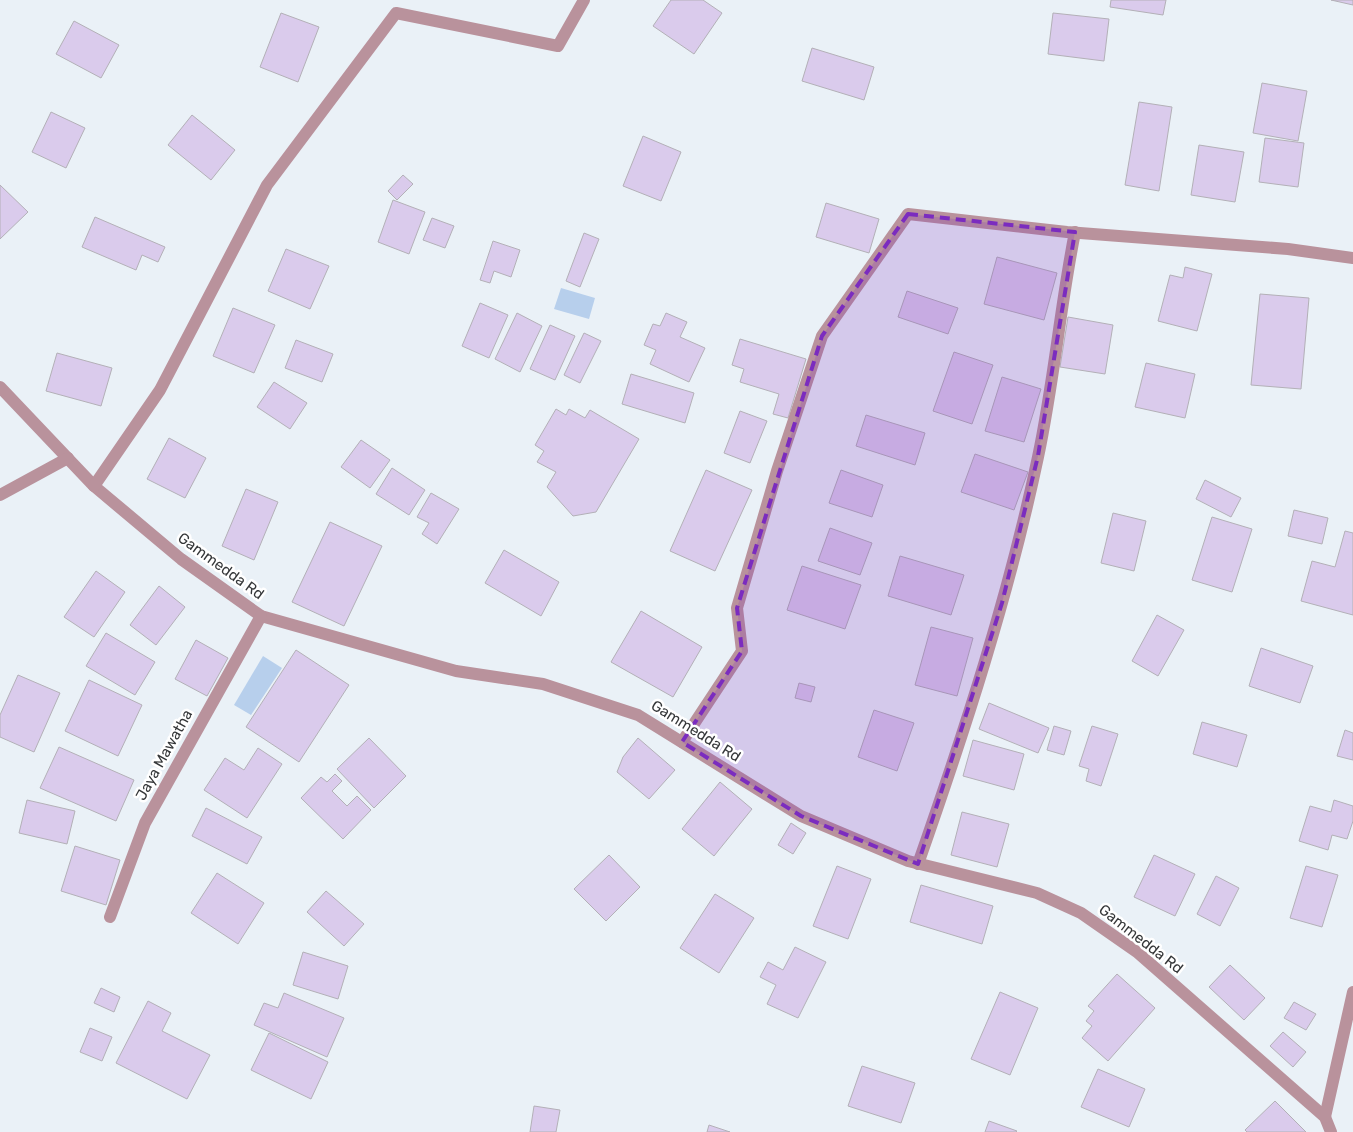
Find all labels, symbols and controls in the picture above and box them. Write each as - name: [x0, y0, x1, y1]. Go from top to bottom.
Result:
- street label: Gammedda Rd: [174, 529, 268, 603]
- street label: Gammedda Rd: [648, 696, 744, 766]
- street label: Jaya Mawatha: [132, 706, 196, 804]
- street label: Gammedda Rd: [1095, 900, 1187, 978]

